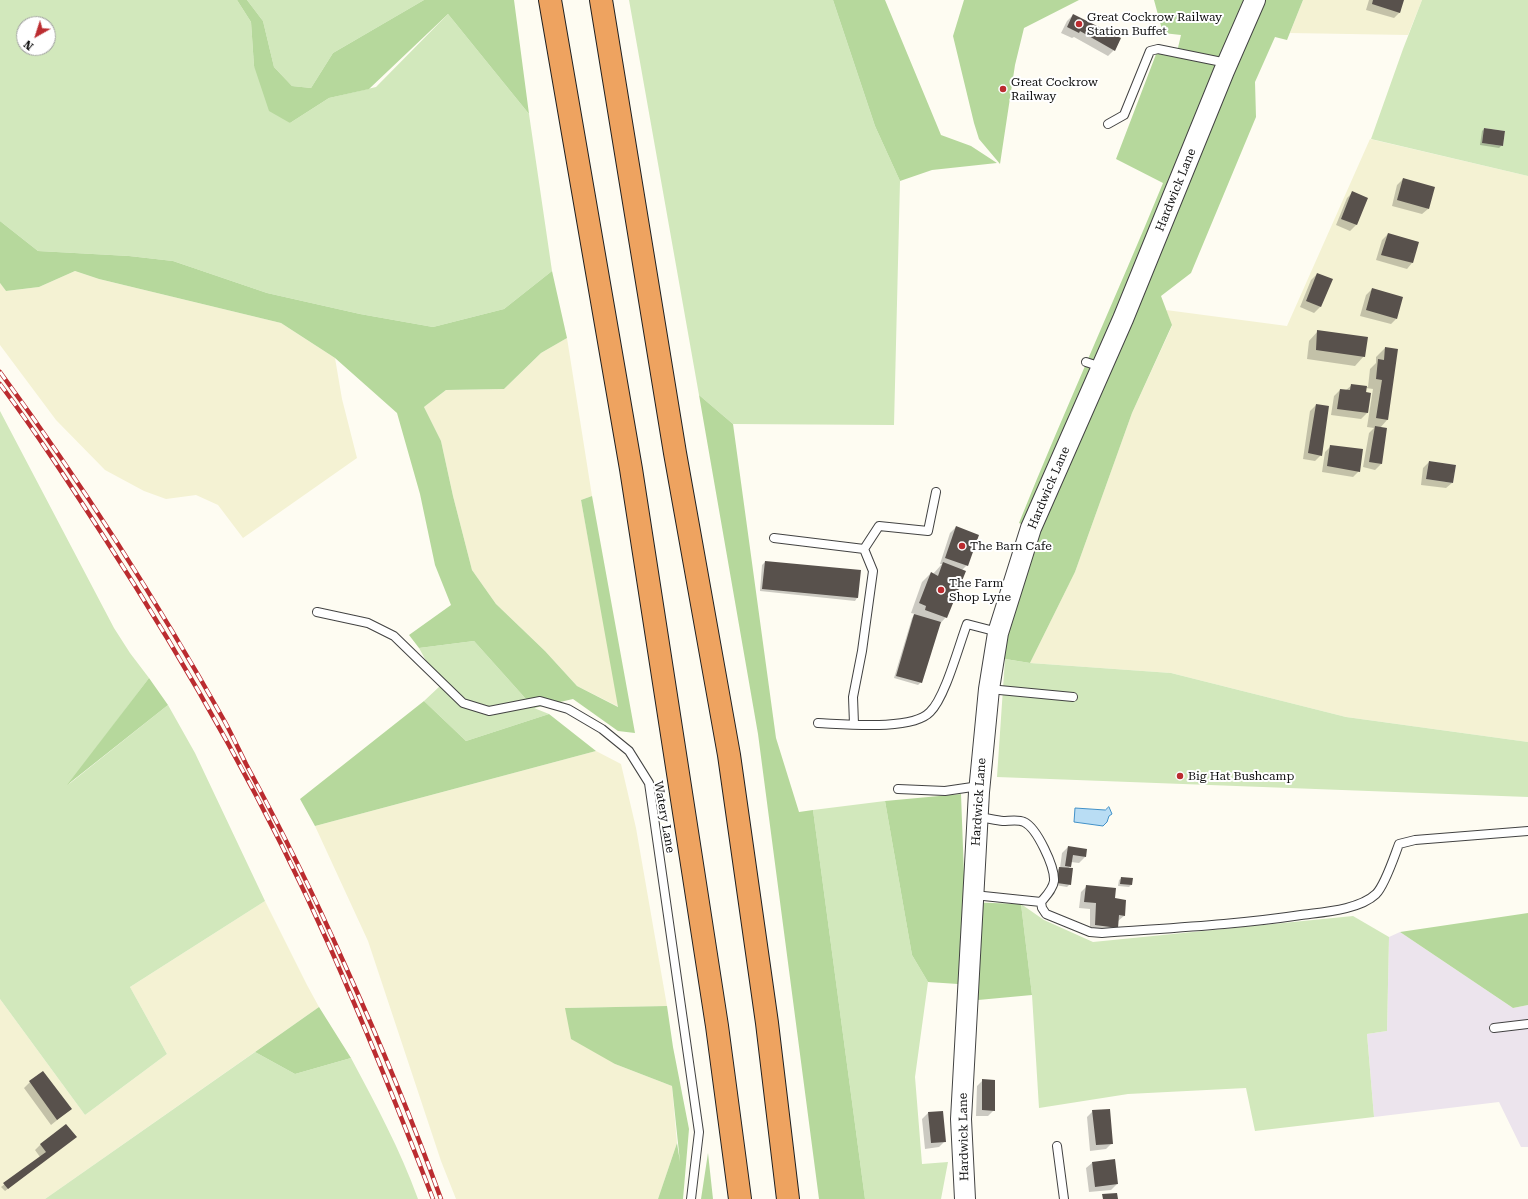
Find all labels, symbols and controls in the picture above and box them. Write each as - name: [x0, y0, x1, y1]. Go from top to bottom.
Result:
- place label: Great Cockrow Railway Station Buffet: [1087, 10, 1222, 38]
- north arrow: [16, 16, 56, 56]
- marker: Great Cockrow Railway Station Buffet: [1074, 19, 1084, 29]
- text: N: [21, 37, 36, 53]
- place label: Great Cockrow Railway: [1011, 75, 1098, 103]
- marker: Great Cockrow Railway: [998, 84, 1008, 94]
- street label: Hardwick Lane: [1153, 146, 1199, 234]
- street label: Hardwick Lane: [1025, 445, 1073, 531]
- place label: The Barn Cafe: [970, 539, 1052, 553]
- marker: The Barn Cafe: [957, 541, 967, 551]
- place label: The Farm Shop Lyne: [949, 576, 1011, 604]
- marker: The Farm Shop Lyne: [936, 585, 946, 595]
- street label: Hardwick Lane: [969, 757, 989, 847]
- place label: Big Hat Bushcamp: [1188, 769, 1294, 783]
- marker: Big Hat Bushcamp: [1175, 771, 1185, 781]
- street label: Watery Lane: [651, 780, 677, 854]
- street label: Hardwick Lane: [956, 1093, 972, 1181]

